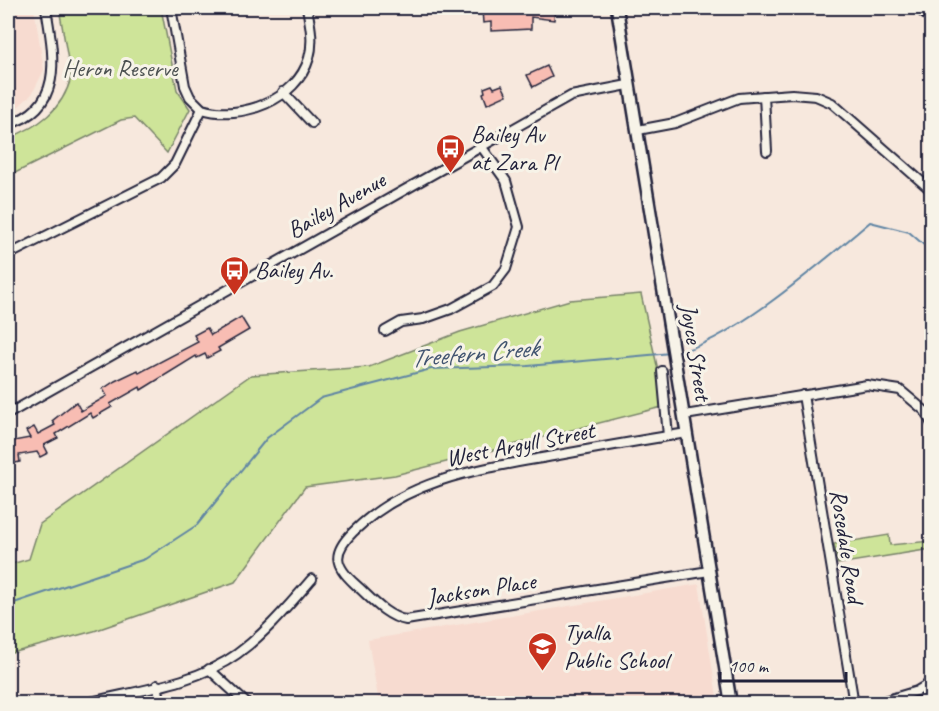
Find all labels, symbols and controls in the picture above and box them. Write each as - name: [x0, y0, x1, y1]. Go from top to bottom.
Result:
- park label: Heron Reserve: [62, 53, 180, 83]
- place label: Bailey Av at Zara Pl: [471, 119, 561, 177]
- bus stop icon: Bailey Av at Zara Pl: [434, 132, 466, 174]
- street label: Bailey Avenue: [281, 164, 392, 245]
- bus stop icon: Bailey Av.: [218, 254, 250, 296]
- place label: Bailey Av.: [255, 255, 333, 285]
- street label: Joyce Street: [673, 301, 719, 404]
- water label: Treefern Creek: [409, 331, 544, 375]
- street label: West Argyll Street: [443, 415, 599, 473]
- street label: Rosedale Road: [823, 487, 871, 608]
- street label: Jackson Place: [423, 565, 540, 613]
- place label: Tyalla Public School: [564, 617, 672, 675]
- school or university icon: Tyalla Public School: [527, 630, 559, 672]
- scale bar: [720, 645, 846, 683]
- text: 100 m: [729, 655, 770, 677]

